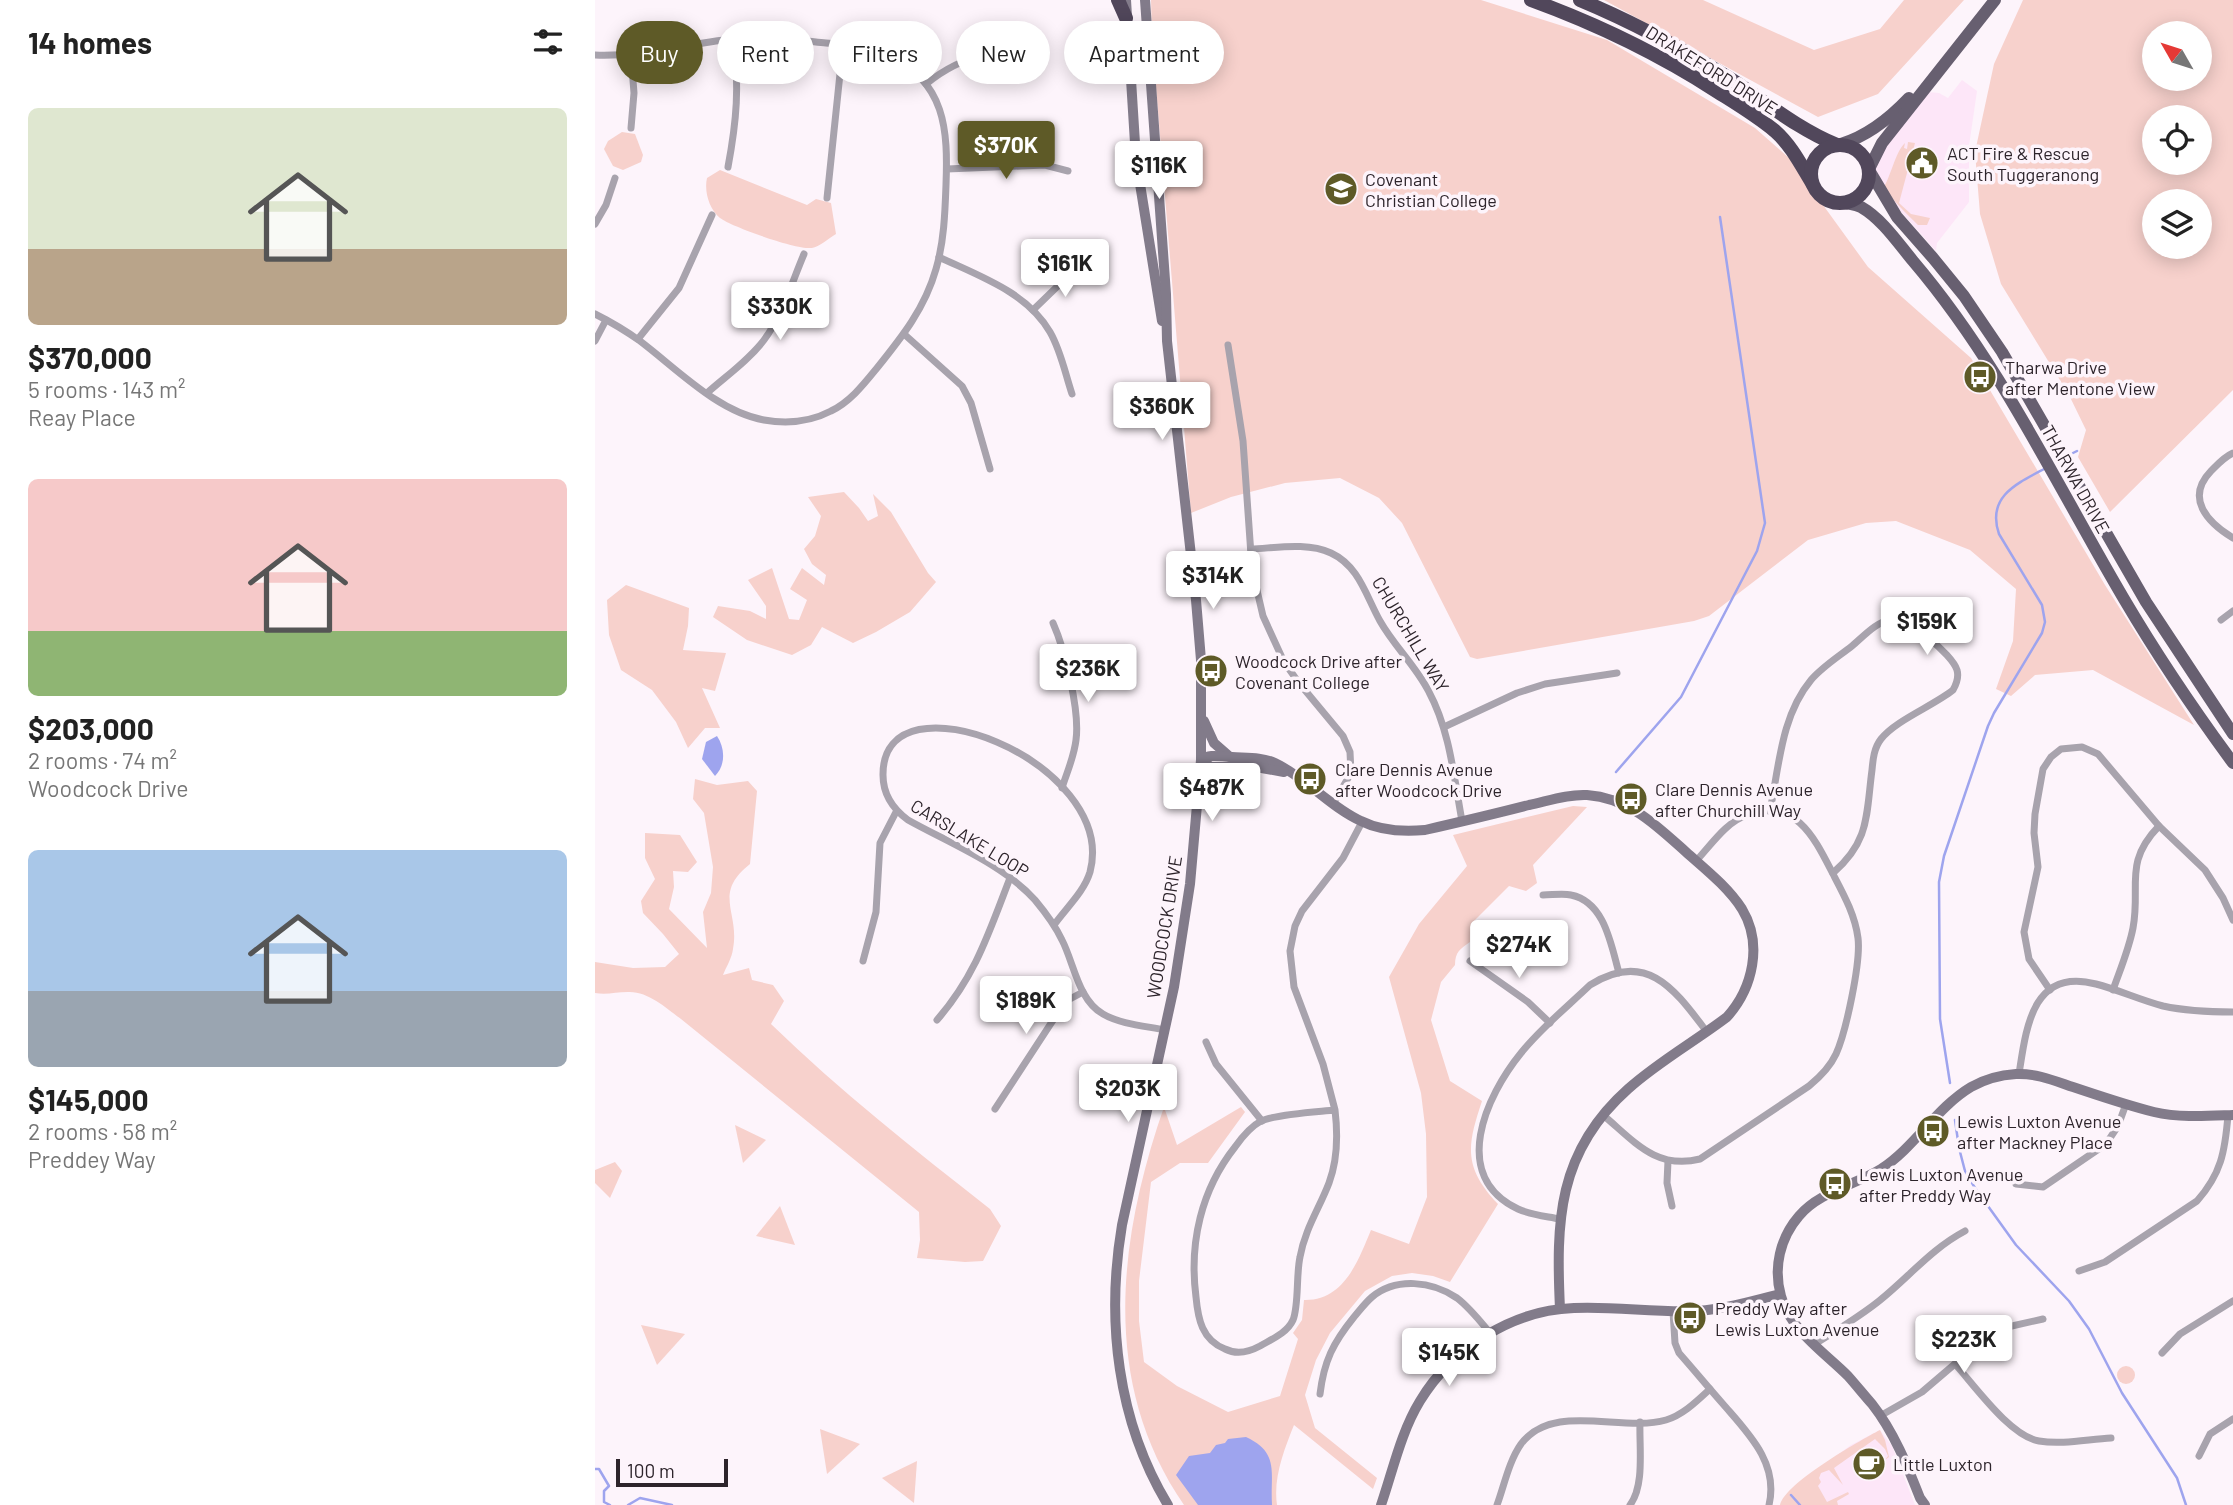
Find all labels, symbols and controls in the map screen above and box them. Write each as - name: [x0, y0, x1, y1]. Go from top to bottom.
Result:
- chip: Buy: [616, 21, 703, 84]
- chip: Rent: [717, 21, 814, 84]
- chip: Filters: [828, 21, 942, 84]
- chip: New: [956, 21, 1050, 84]
- chip: Apartment: [1064, 21, 1224, 84]
- street label: DRAKEFORD DRIVE: [1642, 21, 1782, 119]
- north arrow: [2142, 21, 2212, 91]
- map controls: [2142, 21, 2212, 259]
- icon: filters: [529, 23, 567, 61]
- text: 14 homes: [28, 24, 152, 60]
- button: locate: [2142, 105, 2212, 175]
- pin: $370K: [957, 122, 1055, 181]
- text: $370K: [974, 130, 1038, 158]
- pin: $116K: [1110, 142, 1208, 201]
- place label: ACT Fire & Rescue South Tuggeranong: [1947, 142, 2099, 185]
- public building icon: ACT Fire & Rescue South Tuggeranong: [1903, 144, 1941, 182]
- text: $116K: [1131, 150, 1187, 178]
- icon: home: [235, 154, 361, 280]
- place label: Covenant Christian College: [1365, 168, 1497, 211]
- school or university icon: Covenant Christian College: [1322, 170, 1360, 208]
- button: layers: [2142, 189, 2212, 259]
- pin: $161K: [1016, 240, 1114, 299]
- text: $161K: [1037, 248, 1093, 276]
- pin: $330K: [731, 282, 829, 342]
- text: $330K: [747, 291, 813, 319]
- text: $370,000: [28, 339, 152, 375]
- place label: Tharwa Drive after Mentone View: [2005, 356, 2155, 399]
- bus stop icon: Tharwa Drive after Mentone View: [1961, 358, 1999, 396]
- text: 5 rooms · 143 m²: [28, 375, 186, 403]
- pin: $360K: [1113, 382, 1211, 442]
- text: $360K: [1129, 391, 1195, 419]
- text: Reay Place: [28, 403, 136, 431]
- street label: THARWA DRIVE: [2037, 421, 2115, 537]
- icon: home: [235, 525, 361, 651]
- pin: $314K: [1164, 552, 1262, 611]
- text: $314K: [1182, 560, 1244, 588]
- street label: CHURCHILL WAY: [1368, 572, 1454, 696]
- pin: $159K: [1878, 598, 1976, 657]
- text: $159K: [1897, 606, 1957, 634]
- pin: $236K: [1039, 644, 1137, 704]
- place label: Woodcock Drive after Covenant College: [1235, 650, 1403, 693]
- bus stop icon: Woodcock Drive after Covenant College: [1192, 652, 1230, 690]
- text: $236K: [1056, 653, 1120, 681]
- text: $203,000: [28, 710, 154, 746]
- text: 2 rooms · 74 m²: [28, 746, 177, 774]
- place label: Clare Dennis Avenue after Woodcock Drive: [1335, 758, 1502, 801]
- bus stop icon: Clare Dennis Avenue after Woodcock Drive: [1291, 760, 1329, 798]
- pin: $487K: [1163, 764, 1261, 823]
- text: $487K: [1179, 772, 1245, 800]
- text: Woodcock Drive: [28, 774, 188, 802]
- place label: Clare Dennis Avenue after Churchill Way: [1655, 778, 1813, 821]
- bus stop icon: Clare Dennis Avenue after Churchill Way: [1612, 780, 1650, 818]
- street label: CARSLAKE LOOP: [907, 794, 1033, 882]
- street label: WOODCOCK DRIVE: [1142, 854, 1186, 1000]
- icon: home: [235, 896, 361, 1022]
- pin: $274K: [1470, 920, 1568, 980]
- text: $274K: [1486, 929, 1552, 957]
- pin: $189K: [977, 976, 1075, 1036]
- text: $189K: [996, 985, 1056, 1013]
- pin: $203K: [1079, 1064, 1177, 1124]
- text: $203K: [1095, 1073, 1161, 1101]
- text: $145,000: [28, 1081, 149, 1117]
- place label: Lewis Luxton Avenue after Mackney Place: [1957, 1110, 2121, 1153]
- bus stop icon: Lewis Luxton Avenue after Mackney Place: [1914, 1112, 1952, 1150]
- text: 2 rooms · 58 m²: [28, 1117, 177, 1145]
- text: Preddey Way: [28, 1145, 156, 1173]
- place label: Lewis Luxton Avenue after Preddy Way: [1859, 1163, 2023, 1206]
- bus stop icon: Lewis Luxton Avenue after Preddy Way: [1816, 1165, 1854, 1203]
- place label: Preddy Way after Lewis Luxton Avenue: [1715, 1297, 1879, 1340]
- bus stop icon: Preddy Way after Lewis Luxton Avenue: [1671, 1299, 1709, 1337]
- pin: $223K: [1915, 1316, 2013, 1375]
- text: $223K: [1931, 1324, 1997, 1352]
- pin: $145K: [1400, 1328, 1498, 1388]
- text: $145K: [1418, 1337, 1480, 1365]
- cafe icon: Little Luxton: [1850, 1445, 1888, 1483]
- place label: Little Luxton: [1893, 1453, 1993, 1475]
- scale bar: [616, 1456, 728, 1488]
- text: 100 m: [627, 1459, 675, 1482]

